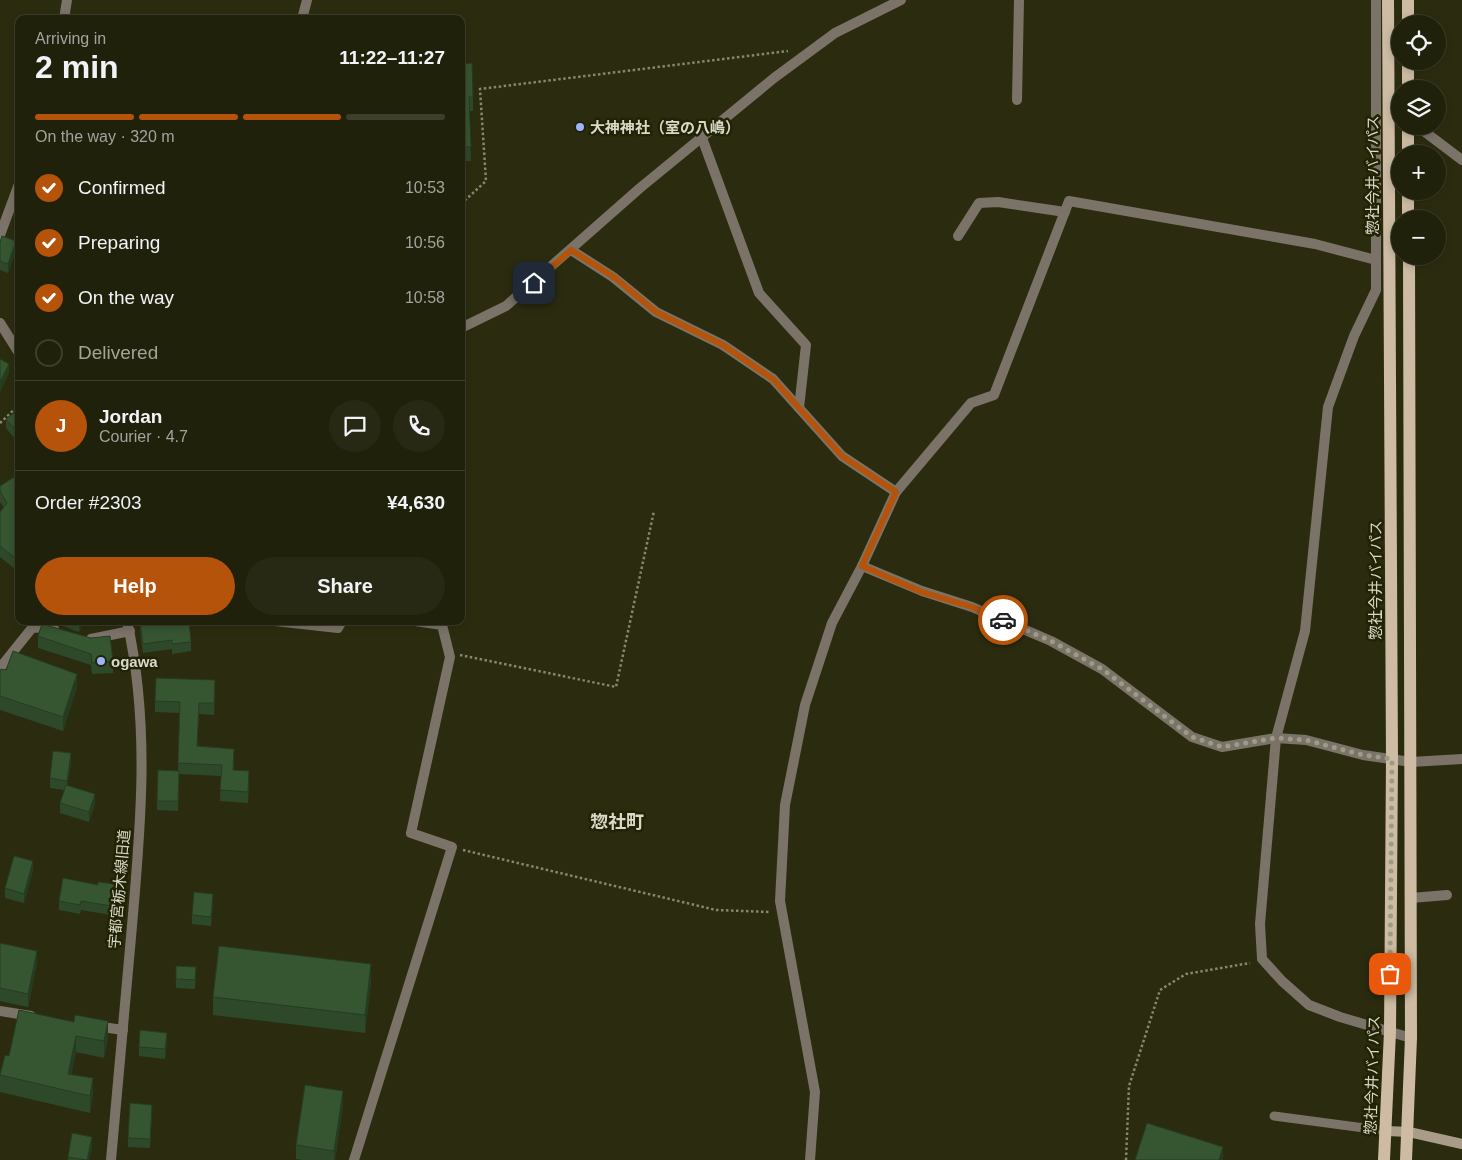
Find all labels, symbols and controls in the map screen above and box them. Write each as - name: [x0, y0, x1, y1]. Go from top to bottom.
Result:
- map controls: [1391, 15, 1446, 265]
- button: locate: [1391, 15, 1446, 70]
- text: Arriving in: [35, 30, 106, 47]
- text: 11:22–11:27: [339, 47, 445, 68]
- text: 2 min: [35, 49, 119, 85]
- button: layers: [1391, 80, 1446, 135]
- street label: 惣社今井バイパス: [1364, 115, 1381, 235]
- place label: 大神神社（室の八嶋）: [590, 119, 740, 136]
- marker: 大神神社（室の八嶋）: [574, 121, 586, 133]
- text: On the way · 320 m: [35, 128, 175, 145]
- button: +: [1391, 145, 1446, 200]
- icon: check: [35, 174, 63, 202]
- text: Confirmed: [78, 177, 166, 198]
- text: 10:53: [405, 179, 445, 196]
- button: −: [1391, 210, 1446, 265]
- icon: check: [35, 229, 63, 257]
- text: Preparing: [78, 232, 160, 253]
- text: 10:56: [405, 234, 445, 251]
- pin: [513, 262, 555, 304]
- icon: home: [520, 269, 548, 297]
- icon: check: [35, 284, 63, 312]
- text: On the way: [78, 287, 174, 308]
- text: 10:58: [405, 289, 445, 306]
- text: Delivered: [78, 342, 158, 363]
- button: chat: [329, 400, 381, 452]
- button: phone: [393, 400, 445, 452]
- text: Jordan: [99, 406, 162, 427]
- text: J: [56, 415, 66, 436]
- text: Courier · 4.7: [99, 428, 188, 445]
- text: Order #2303: [35, 492, 142, 513]
- text: ¥4,630: [387, 492, 445, 513]
- street label: 惣社今井バイパス: [1367, 520, 1384, 640]
- button: Help: [35, 557, 235, 615]
- button: Share: [245, 557, 445, 615]
- courier: [978, 595, 1028, 645]
- icon: car: [989, 606, 1017, 634]
- place label: ogawa: [111, 653, 158, 670]
- marker: ogawa: [95, 655, 107, 667]
- district label: 惣社町: [590, 812, 644, 832]
- street label: 宇都宮栃木線旧道: [105, 828, 133, 950]
- pin: [1369, 953, 1411, 995]
- icon: bag: [1376, 960, 1404, 988]
- street label: 惣社今井バイパス: [1361, 1015, 1383, 1135]

